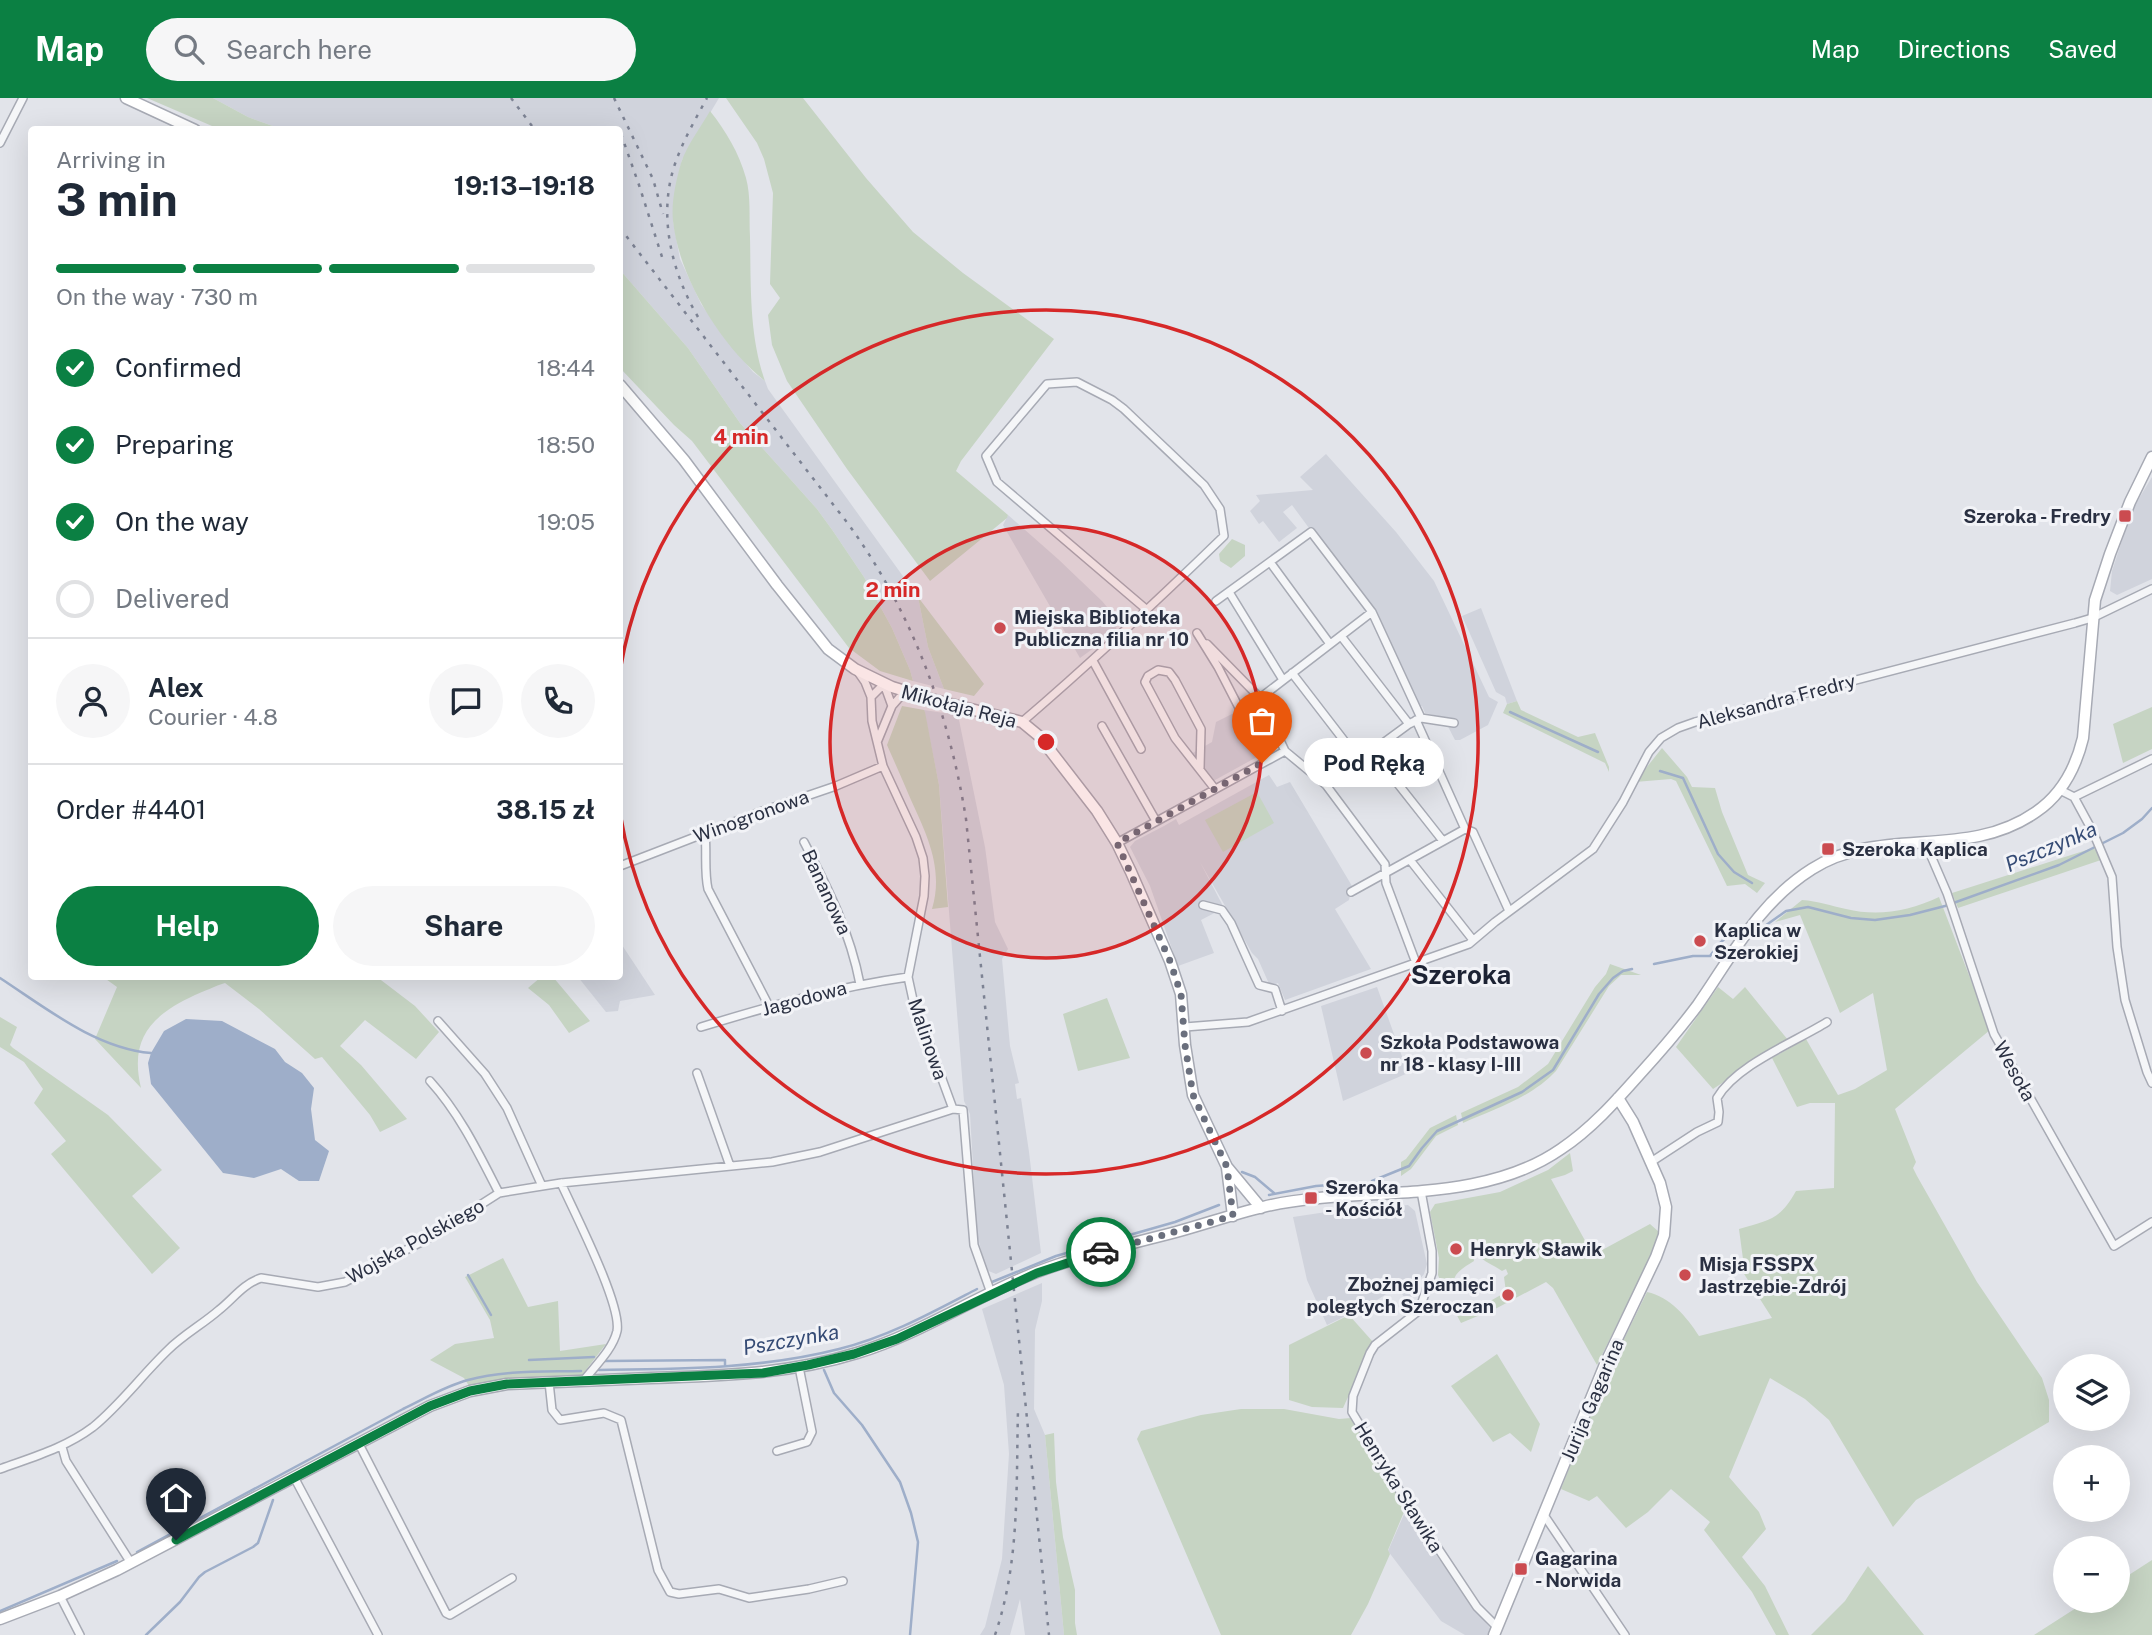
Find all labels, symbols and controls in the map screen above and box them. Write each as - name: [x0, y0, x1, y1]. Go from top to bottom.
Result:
- search box: [146, 18, 636, 81]
- text: Map: [35, 30, 104, 68]
- icon: search: [170, 30, 208, 68]
- text: Search here: [226, 34, 372, 65]
- text: Map: [1811, 35, 1860, 63]
- text: Directions: [1898, 35, 2010, 63]
- text: Saved: [2048, 35, 2117, 63]
- text: Arriving in: [56, 146, 166, 173]
- text: 19:13–19:18: [454, 170, 595, 201]
- text: 3 min: [56, 172, 178, 226]
- text: On the way · 730 m: [56, 283, 258, 310]
- icon: check: [56, 349, 94, 387]
- text: Confirmed: [115, 352, 242, 383]
- text: 18:44: [537, 354, 595, 381]
- text: 4 min: [713, 424, 769, 449]
- icon: check: [56, 426, 94, 464]
- text: Preparing: [115, 429, 234, 460]
- text: 18:50: [537, 431, 595, 458]
- icon: check: [56, 503, 94, 541]
- place label: Szeroka - Fredry: [1963, 505, 2111, 527]
- text: On the way: [115, 506, 249, 537]
- text: 19:05: [537, 508, 595, 535]
- marker: Szeroka - Fredry: [2117, 508, 2133, 524]
- text: 2 min: [865, 577, 921, 602]
- text: Delivered: [115, 583, 230, 614]
- place label: Miejska Biblioteka Publiczna filia nr 10: [1014, 606, 1189, 650]
- marker: Miejska Biblioteka Publiczna filia nr 10: [992, 620, 1008, 636]
- button: person: [56, 664, 130, 738]
- button: chat: [429, 664, 503, 738]
- button: phone: [521, 664, 595, 738]
- street label: Aleksandra Fredry: [1694, 669, 1858, 733]
- text: Alex: [148, 672, 204, 703]
- street label: Mikołaja Reja: [899, 680, 1019, 732]
- pin: [1232, 691, 1292, 763]
- icon: bag: [1243, 702, 1281, 740]
- text: Courier · 4.8: [148, 703, 278, 730]
- centre of rings: [1034, 730, 1058, 754]
- callout: Pod Ręką: [1304, 738, 1444, 788]
- text: Pod Ręką: [1323, 749, 1425, 776]
- street label: Winogronowa: [690, 785, 812, 847]
- text: Order #4401: [56, 794, 206, 825]
- text: 38.15 zł: [496, 794, 595, 825]
- water label: Pszczynka: [2001, 816, 2100, 877]
- place label: Szeroka Kaplica: [1842, 838, 1988, 860]
- marker: Szeroka Kaplica: [1820, 841, 1836, 857]
- street label: Bananowa: [798, 846, 856, 938]
- button: Help: [56, 886, 319, 966]
- button: Share: [333, 886, 595, 966]
- place label: Kaplica w Szerokiej: [1714, 919, 1801, 963]
- marker: Kaplica w Szerokiej: [1692, 933, 1708, 949]
- district label: Szeroka: [1411, 959, 1511, 990]
- street label: Jagodowa: [759, 976, 849, 1020]
- street label: Malinowa: [904, 996, 952, 1082]
- place label: Szkoła Podstawowa nr 18 - klasy I-III: [1380, 1031, 1559, 1075]
- street label: Wesoła: [1990, 1037, 2040, 1105]
- marker: Szkoła Podstawowa nr 18 - klasy I-III: [1358, 1045, 1374, 1061]
- place label: Szeroka - Kościół: [1325, 1176, 1403, 1220]
- marker: Szeroka - Kościół: [1303, 1190, 1319, 1206]
- street label: Wojska Polskiego: [342, 1194, 488, 1288]
- courier: [1066, 1217, 1136, 1287]
- icon: car: [1082, 1233, 1120, 1271]
- place label: Henryk Sławik: [1470, 1238, 1602, 1260]
- marker: Henryk Sławik: [1448, 1241, 1464, 1257]
- place label: Misja FSSPX Jastrzębie-Zdrój: [1699, 1253, 1846, 1297]
- marker: Misja FSSPX Jastrzębie-Zdrój: [1677, 1267, 1693, 1283]
- place label: Zbożnej pamięci poległych Szeroczan: [1306, 1273, 1494, 1317]
- marker: Zbożnej pamięci poległych Szeroczan: [1500, 1287, 1516, 1303]
- water label: Pszczynka: [741, 1319, 841, 1360]
- street label: Jurija Gagarina: [1556, 1335, 1628, 1465]
- map controls: [2053, 1354, 2130, 1613]
- button: layers: [2053, 1354, 2130, 1431]
- street label: Henryka Sławika: [1350, 1418, 1448, 1556]
- button: +: [2053, 1445, 2130, 1522]
- pin: [146, 1468, 206, 1540]
- icon: home: [157, 1479, 195, 1517]
- button: −: [2053, 1536, 2130, 1613]
- place label: Gagarina - Norwida: [1535, 1547, 1621, 1591]
- marker: Gagarina - Norwida: [1513, 1561, 1529, 1577]

